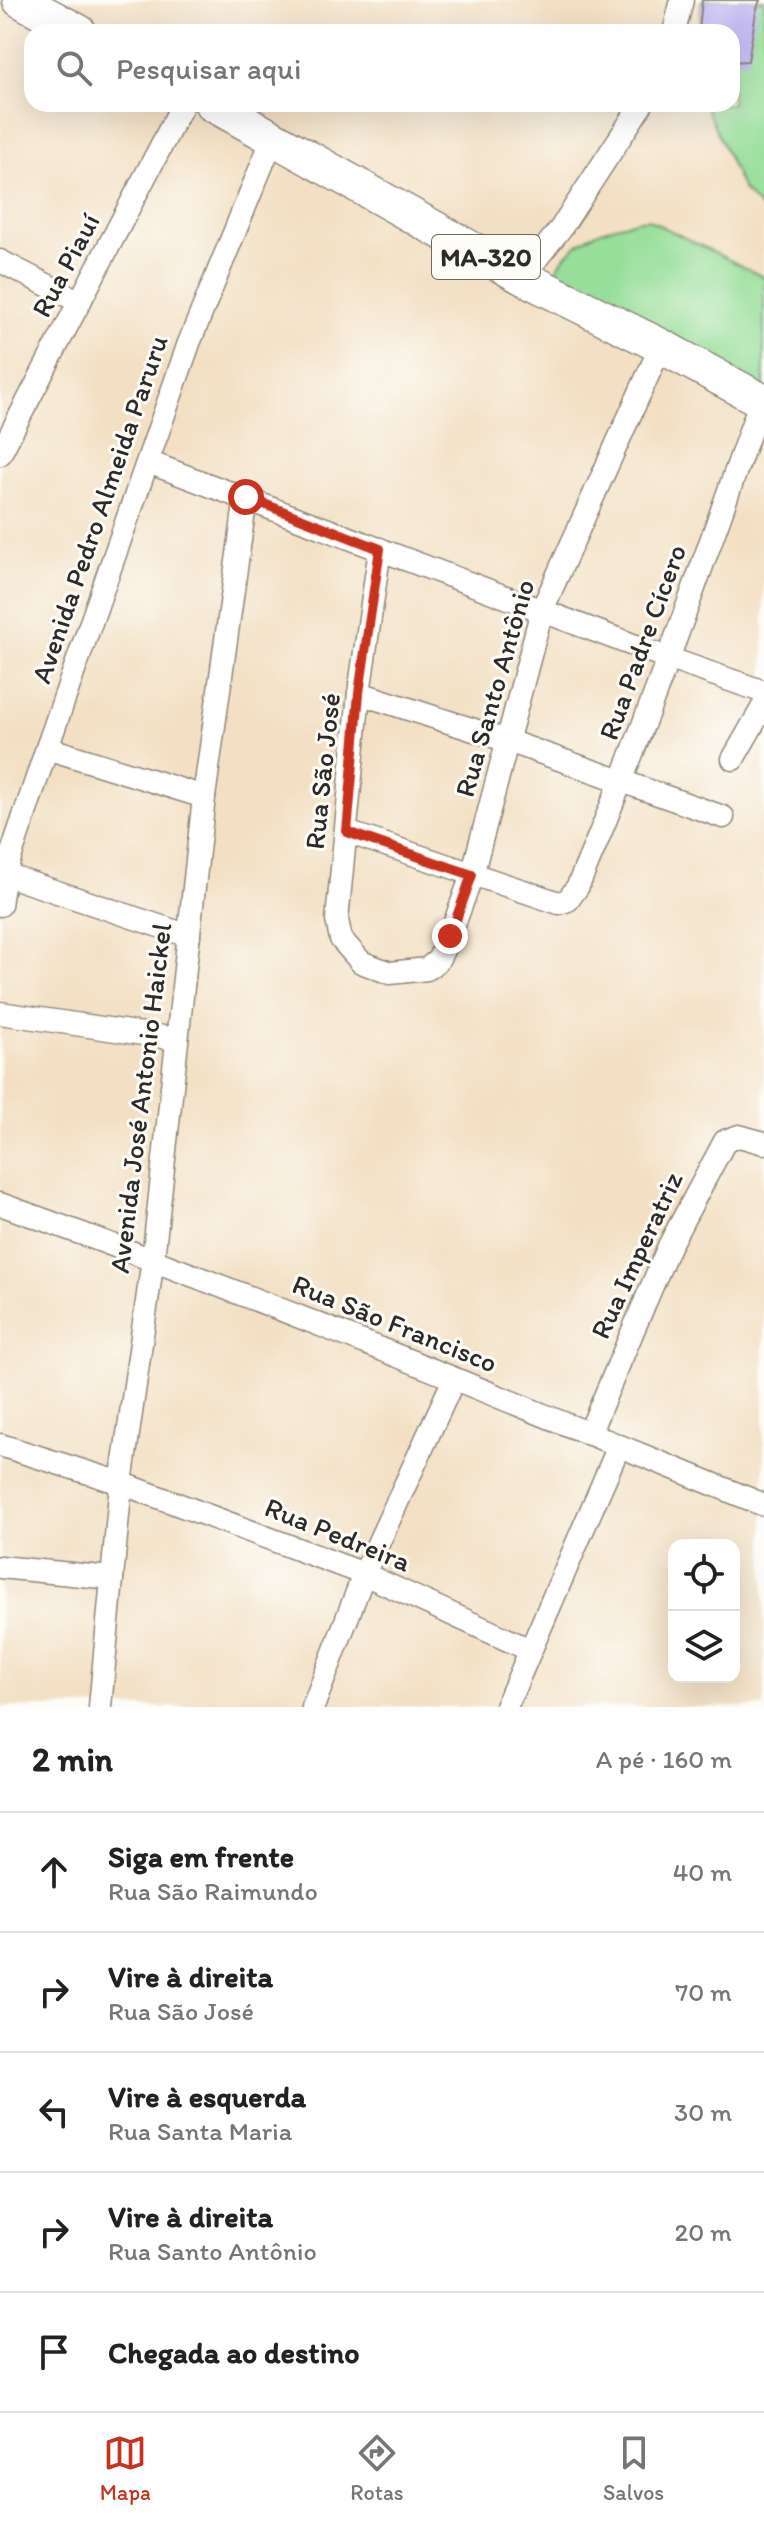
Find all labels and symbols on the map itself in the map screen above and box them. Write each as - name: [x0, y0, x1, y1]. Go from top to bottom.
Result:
- street label: Rua Piauí: [24, 207, 106, 323]
- road number: MA-320: [432, 235, 540, 279]
- street label: Avenida Pedro Almeida Paruru: [23, 331, 175, 687]
- route start: [228, 479, 264, 515]
- street label: Rua Padre Cícero: [591, 540, 693, 744]
- street label: Rua Santo Antônio: [447, 575, 541, 801]
- street label: Rua São José: [297, 691, 347, 851]
- route end: [432, 918, 468, 954]
- street label: Avenida José Antonio Haickel: [102, 921, 178, 1275]
- street label: Rua Imperatriz: [582, 1166, 690, 1344]
- street label: Rua São Francisco: [288, 1266, 502, 1380]
- street label: Rua Pedreira: [260, 1489, 416, 1579]

